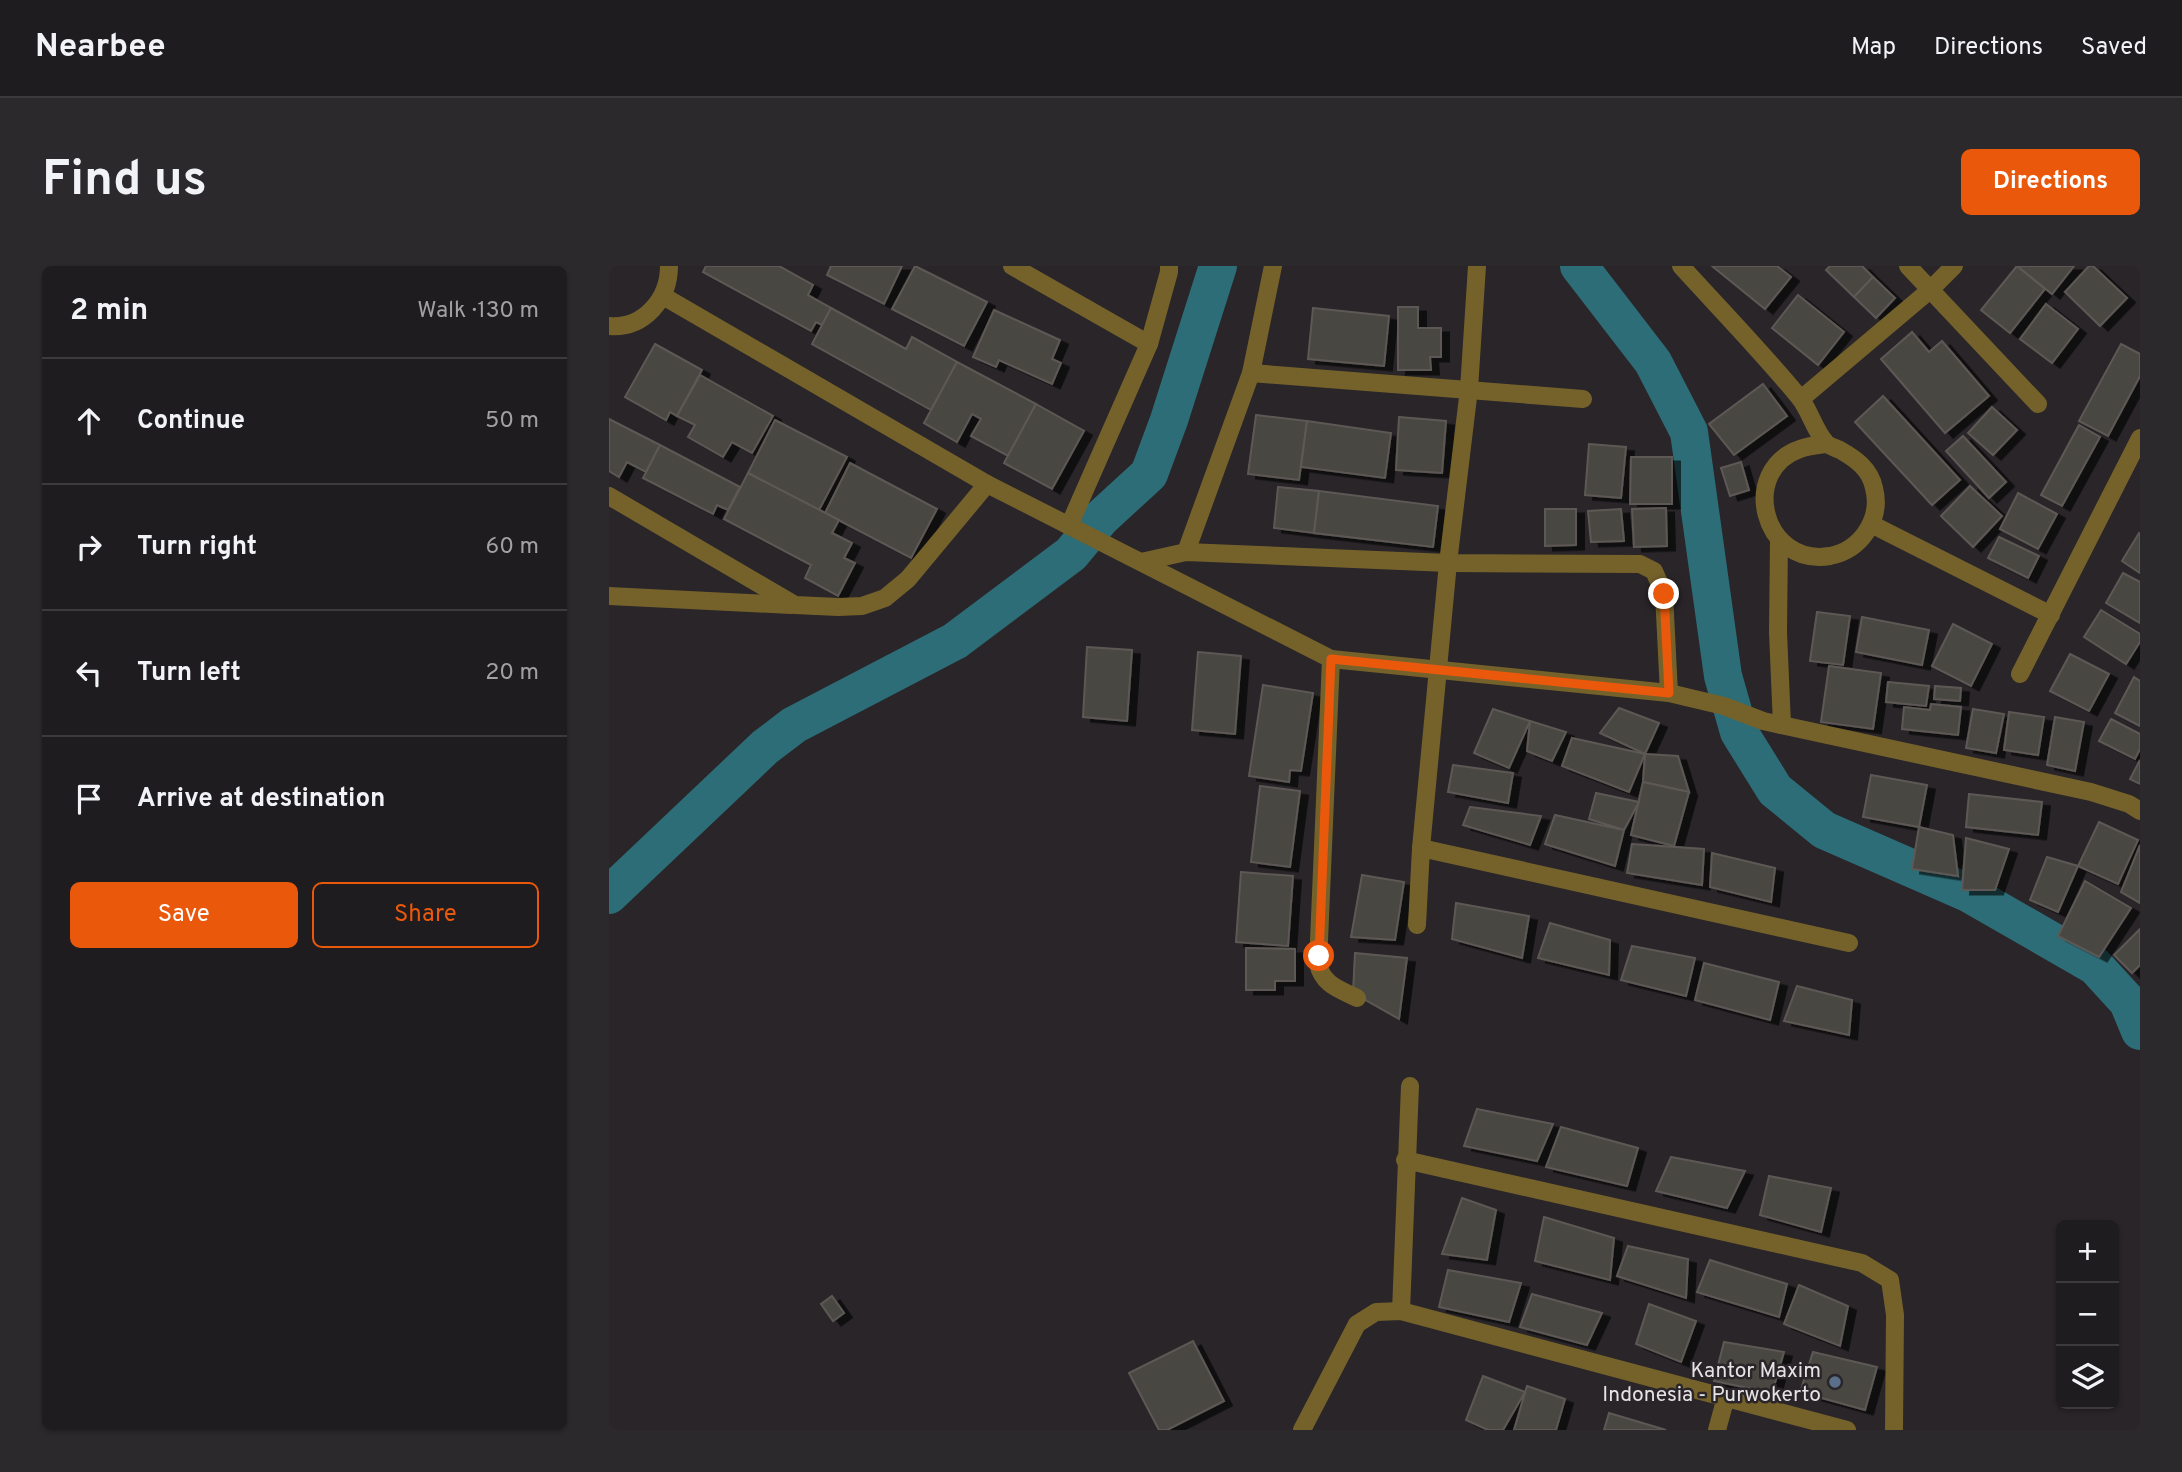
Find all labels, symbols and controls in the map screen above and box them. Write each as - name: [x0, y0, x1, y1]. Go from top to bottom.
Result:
- text: Nearbee: [35, 27, 166, 69]
- text: Map: [1851, 33, 1896, 63]
- text: Directions: [1934, 33, 2043, 63]
- text: Saved: [2081, 33, 2147, 63]
- button: Directions: [1961, 149, 2140, 215]
- text: Find us: [42, 151, 207, 213]
- text: 2 min: [70, 293, 148, 330]
- text: Walk · 130 m: [417, 297, 539, 326]
- icon: ahead: [70, 402, 108, 440]
- text: Continue: [137, 405, 245, 438]
- text: 50 m: [485, 407, 539, 436]
- icon: right: [70, 528, 108, 566]
- text: Turn right: [137, 531, 257, 564]
- text: 60 m: [486, 533, 539, 562]
- route end: [1648, 578, 1679, 609]
- icon: left: [70, 654, 108, 692]
- text: Turn left: [137, 657, 241, 690]
- text: 20 m: [485, 659, 539, 688]
- icon: arrive: [70, 780, 108, 818]
- text: Arrive at destination: [137, 783, 385, 816]
- button: Save: [70, 882, 298, 948]
- button: Share: [312, 882, 539, 948]
- route start: [1303, 940, 1334, 971]
- map controls: [2056, 1220, 2119, 1409]
- button: +: [2056, 1220, 2119, 1283]
- button: −: [2056, 1283, 2119, 1346]
- button: layers: [2056, 1346, 2119, 1409]
- place label: Kantor Maxim Indonesia - Purwokerto: [1602, 1358, 1821, 1409]
- marker: Kantor Maxim Indonesia - Purwokerto: [1827, 1374, 1843, 1390]

